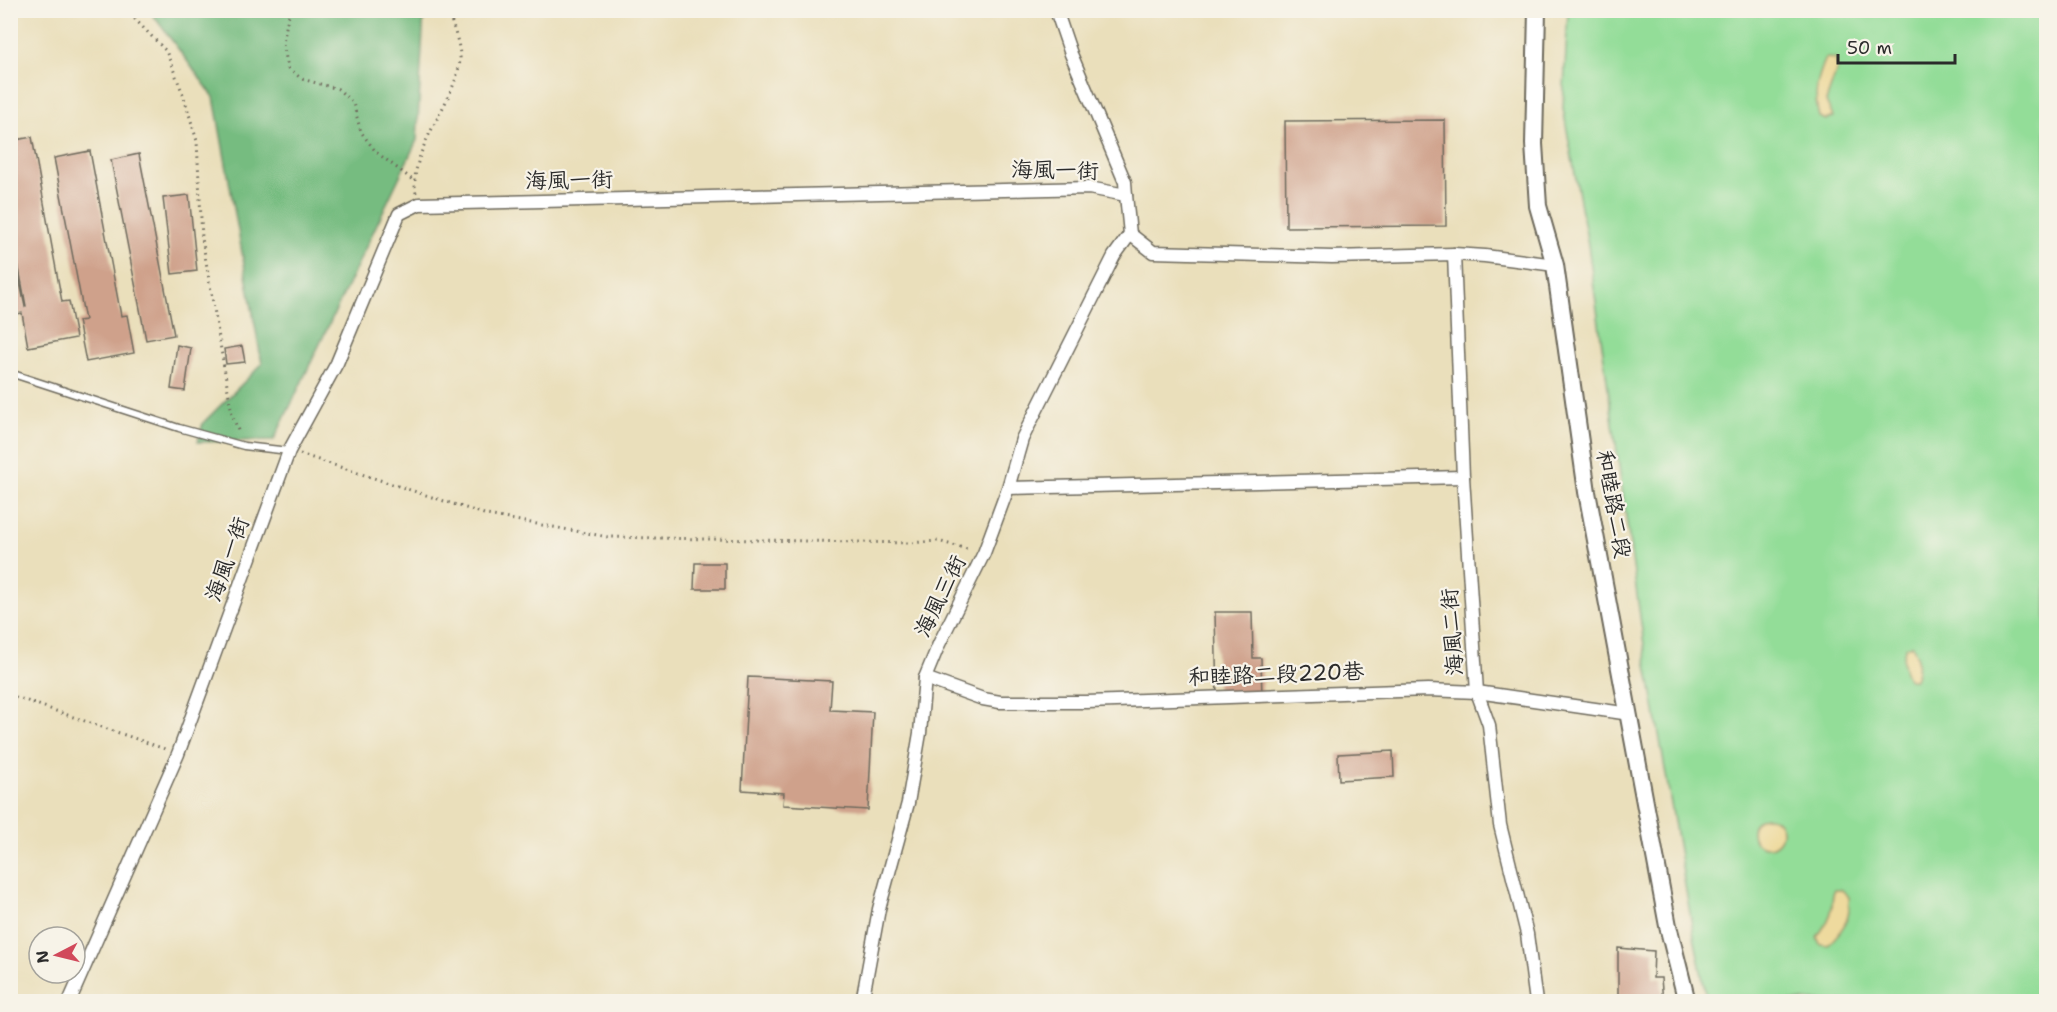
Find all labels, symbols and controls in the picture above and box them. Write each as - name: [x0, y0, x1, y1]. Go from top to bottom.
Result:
- scale bar: [1838, 27, 1955, 65]
- text: 50 m: [1847, 36, 1892, 60]
- street label: 海風一街: [1011, 155, 1099, 185]
- street label: 海風一街: [525, 165, 613, 195]
- street label: 和睦路二段: [1590, 447, 1638, 561]
- street label: 海風一街: [198, 513, 256, 605]
- street label: 海風三街: [908, 550, 972, 642]
- street label: 海風二街: [1434, 587, 1470, 677]
- street label: 和睦路二段220巷: [1187, 656, 1365, 692]
- north arrow: [27, 925, 87, 985]
- text: N: [31, 949, 54, 964]

